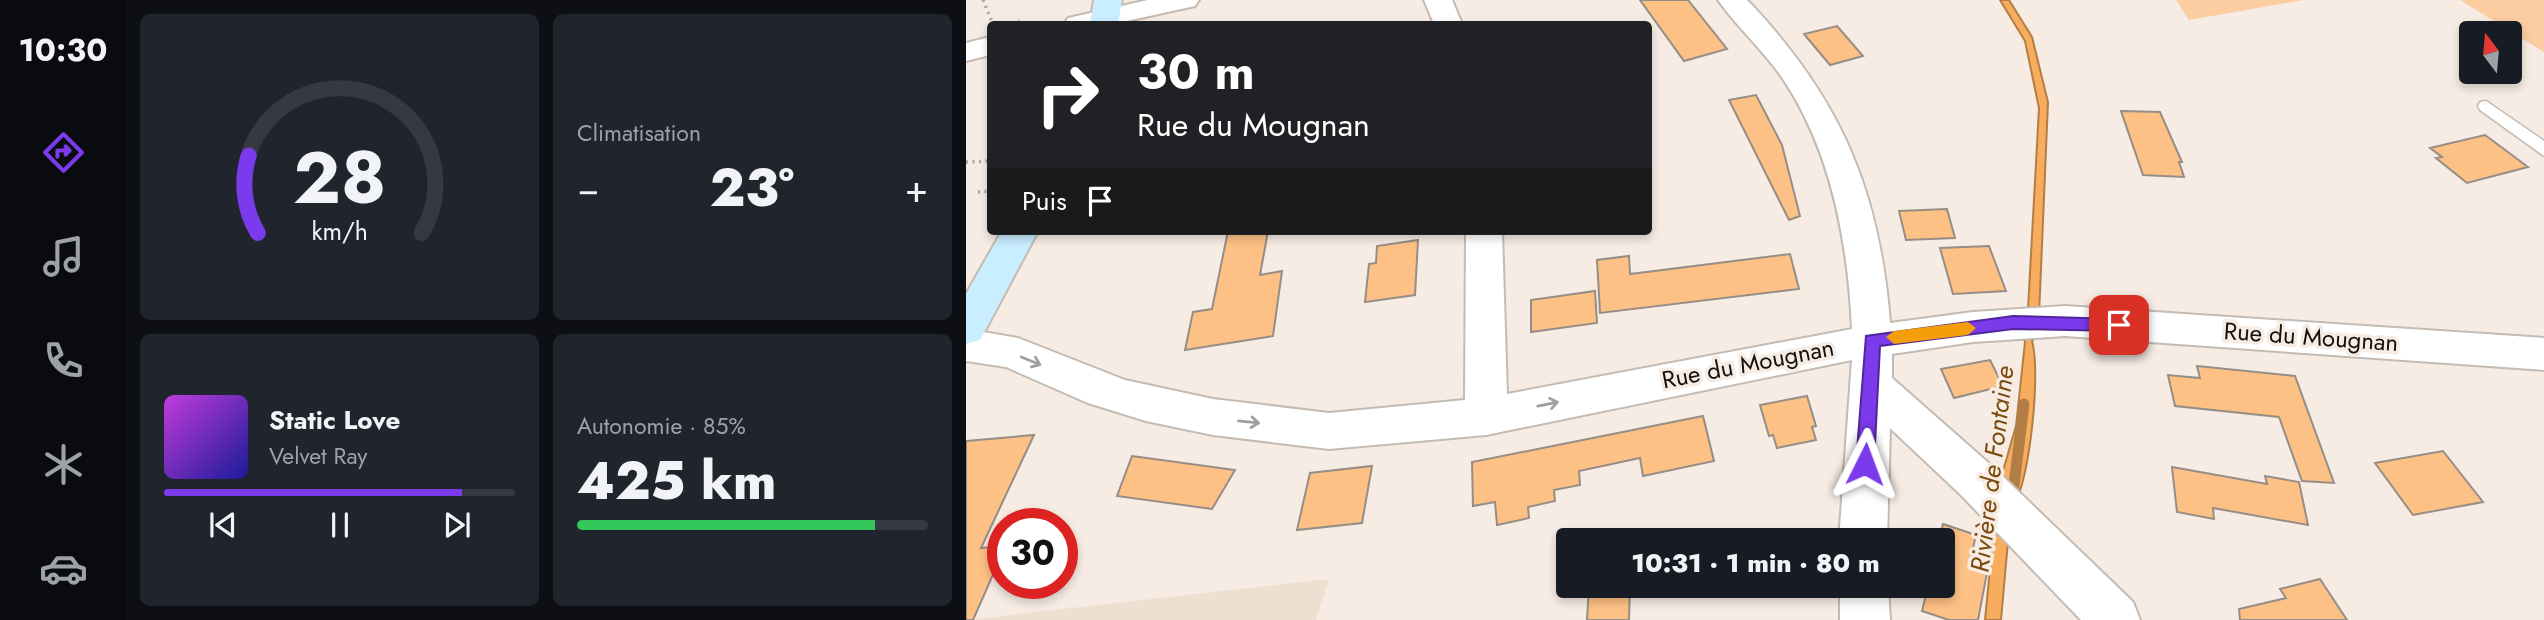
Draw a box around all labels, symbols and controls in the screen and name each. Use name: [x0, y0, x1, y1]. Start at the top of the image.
north arrow: [2459, 21, 2522, 84]
map controls: [2459, 21, 2522, 84]
text: 10:30: [19, 27, 107, 73]
text: 30 m: [1137, 37, 1255, 107]
icon: right: [1022, 49, 1113, 140]
text: Rue du Mougnan: [1137, 102, 1370, 148]
text: Climatisation: [577, 116, 701, 150]
text: 28: [293, 125, 386, 230]
icon: directions: [39, 128, 88, 177]
text: 23°: [710, 150, 794, 226]
text: −: [577, 161, 599, 216]
text: +: [905, 161, 928, 216]
text: Puis: [1022, 182, 1067, 220]
icon: arrive: [1081, 182, 1119, 220]
text: km/h: [311, 213, 368, 249]
icon: music: [39, 232, 88, 281]
pin: [2089, 295, 2149, 355]
icon: arrive: [2100, 306, 2138, 344]
street label: Rue du Mougnan: [2223, 313, 2399, 360]
street label: Rue du Mougnan: [1659, 330, 1837, 397]
icon: phone: [39, 336, 88, 385]
one-way arrow: [1020, 356, 1041, 369]
water label: Rivière de Fontaine: [1960, 364, 2024, 574]
one-way arrow: [1536, 397, 1558, 410]
text: Static Love: [269, 401, 401, 439]
text: Autonomie · 85%: [577, 409, 746, 443]
one-way arrow: [1237, 416, 1260, 429]
position arrow: [1828, 427, 1902, 501]
text: Velvet Ray: [269, 439, 367, 473]
icon: climate: [39, 440, 88, 489]
text: 425 km: [577, 443, 776, 519]
icon: previous: [204, 506, 242, 544]
icon: pause: [321, 506, 359, 544]
icon: next: [438, 506, 476, 544]
speed limit sign: 30: [987, 508, 1078, 599]
icon: car: [39, 544, 88, 593]
text: 10:31 · 1 min · 80 m: [1631, 544, 1880, 582]

